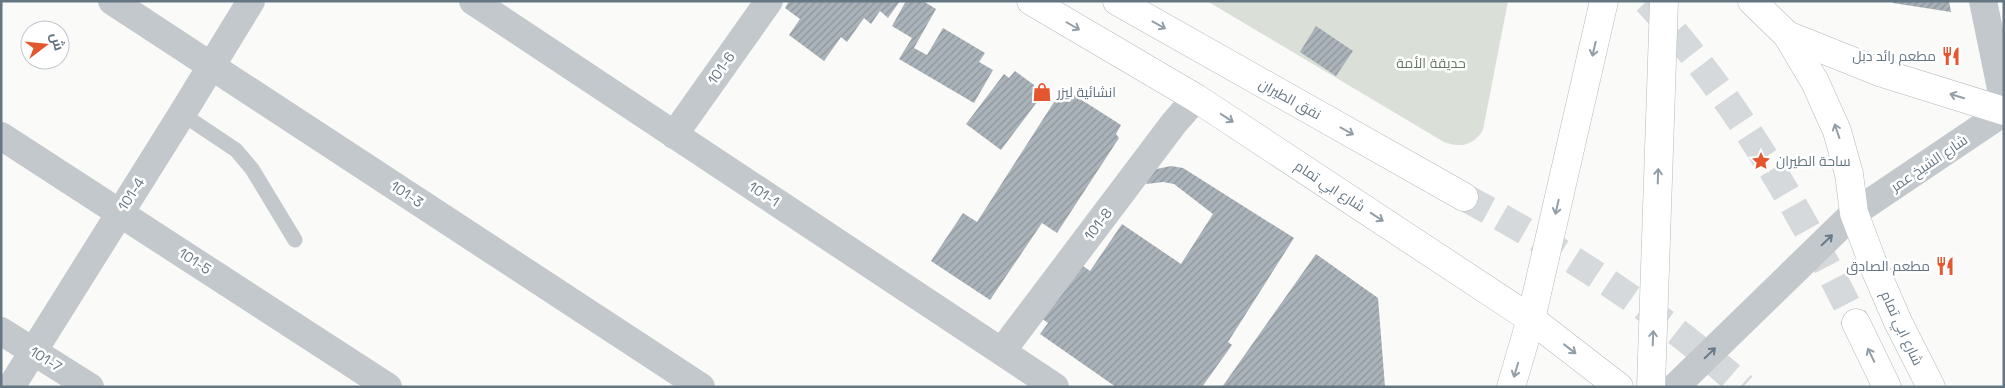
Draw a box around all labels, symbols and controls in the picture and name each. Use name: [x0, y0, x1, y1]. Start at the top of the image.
north arrow: [20, 20, 70, 70]
one-way arrow: [1152, 20, 1167, 30]
one-way arrow: [1065, 21, 1079, 31]
text: ش: [46, 30, 69, 53]
one-way arrow: [1589, 40, 1598, 56]
restaurant icon: مطعم رائد دبل: [1940, 45, 1962, 67]
place label: مطعم رائد دبل: [1852, 47, 1936, 66]
street label: 101-6: [703, 48, 739, 88]
park label: حديقة الأمة: [1396, 54, 1466, 72]
street label: نفق الطيران: [1256, 75, 1324, 123]
shop icon: انشائية ليزر: [1031, 81, 1053, 103]
place label: انشائية ليزر: [1056, 83, 1116, 101]
one-way arrow: [1950, 91, 1966, 101]
one-way arrow: [1220, 113, 1234, 123]
one-way arrow: [1832, 124, 1841, 139]
one-way arrow: [1339, 126, 1353, 136]
street label: شارع الشيخ عمر: [1886, 131, 1971, 196]
place icon: ساحة الطيران: [1750, 150, 1772, 172]
place label: ساحة الطيران: [1776, 152, 1851, 170]
street label: شارع ابي تمام: [1290, 157, 1369, 218]
one-way arrow: [1653, 168, 1663, 184]
street label: 101-4: [114, 174, 148, 214]
street label: 101-3: [387, 177, 427, 211]
street label: 101-1: [745, 177, 783, 211]
one-way arrow: [1552, 199, 1561, 215]
street label: 101-8: [1080, 204, 1116, 244]
one-way arrow: [1370, 213, 1384, 223]
one-way arrow: [1821, 234, 1833, 246]
street label: 101-5: [175, 244, 215, 278]
restaurant icon: مطعم الصادق: [1934, 255, 1956, 277]
place label: مطعم الصادق: [1846, 257, 1930, 276]
street label: شارع ابي تمام: [1874, 288, 1927, 369]
one-way arrow: [1648, 330, 1657, 346]
street label: 101-7: [27, 342, 65, 376]
one-way arrow: [1563, 343, 1576, 354]
one-way arrow: [1704, 347, 1717, 359]
one-way arrow: [1866, 348, 1875, 363]
one-way arrow: [1511, 361, 1521, 377]

